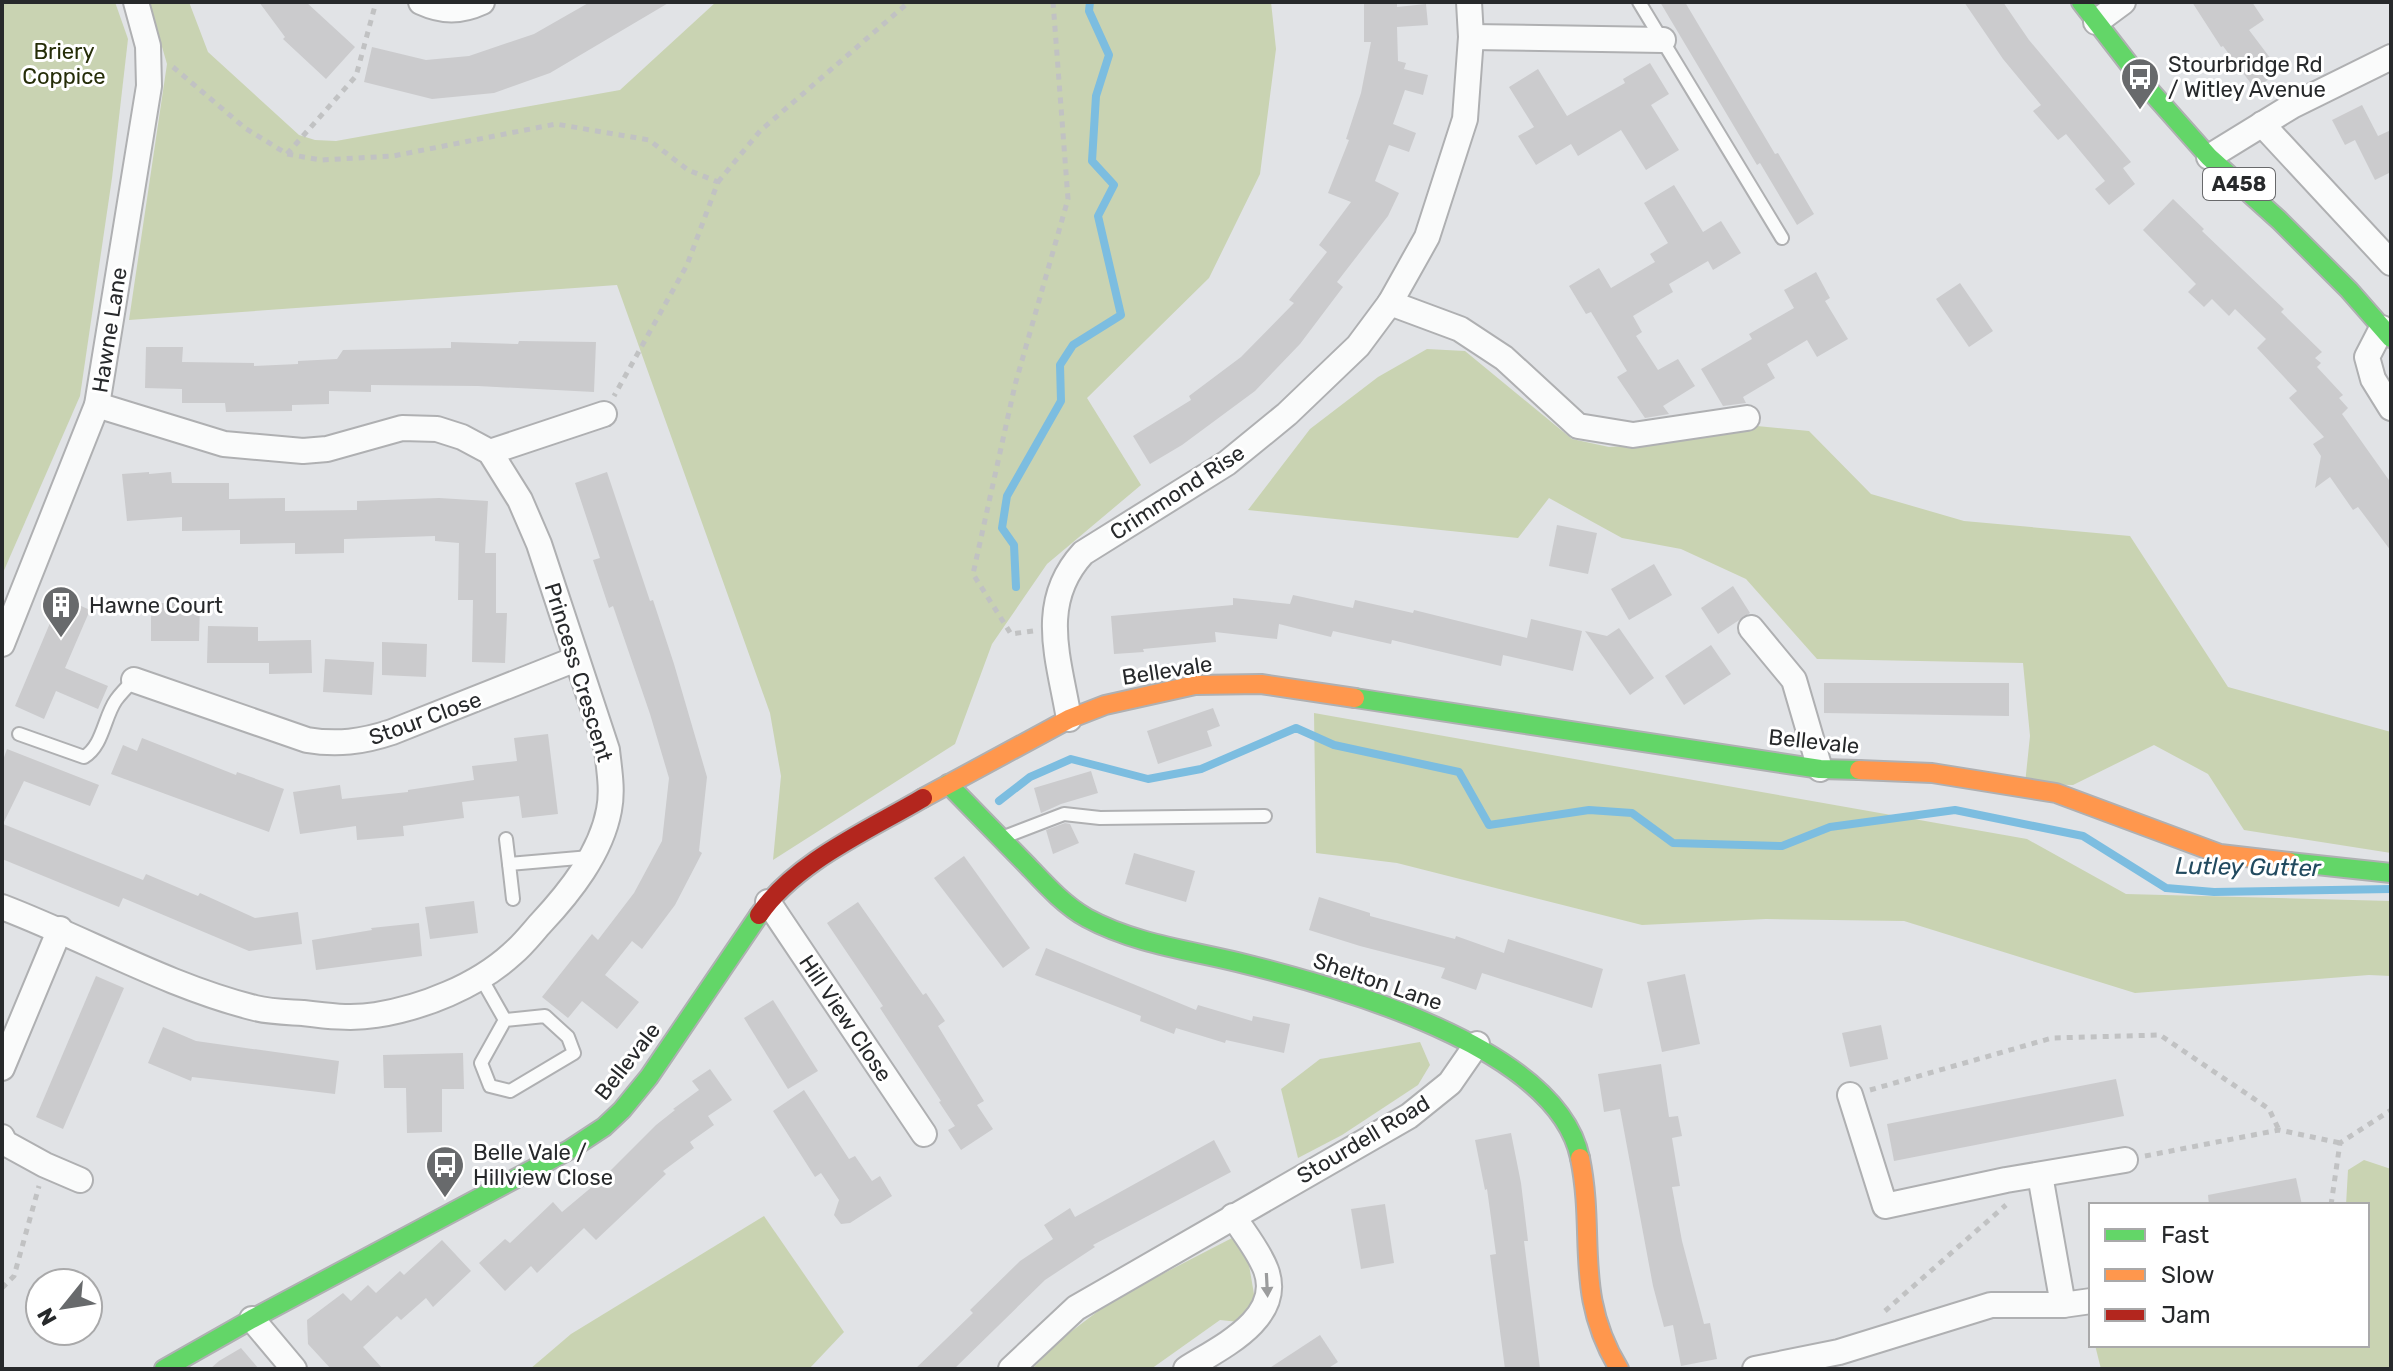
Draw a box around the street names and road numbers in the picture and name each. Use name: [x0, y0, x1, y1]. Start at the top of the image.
road number: A458: [2203, 168, 2275, 200]
street label: Hawne Lane: [86, 265, 133, 395]
street label: Crimmond Rise: [1105, 439, 1250, 546]
street label: Princess Crescent: [538, 579, 619, 765]
street label: Bellevale: [1120, 650, 1214, 691]
street label: Stour Close: [365, 686, 485, 751]
street label: Bellevale: [1767, 723, 1861, 760]
street label: Shelton Lane: [1310, 947, 1446, 1016]
street label: Hill View Close: [793, 950, 898, 1087]
street label: Bellevale: [589, 1017, 666, 1106]
street label: Stourdell Road: [1292, 1089, 1434, 1190]

